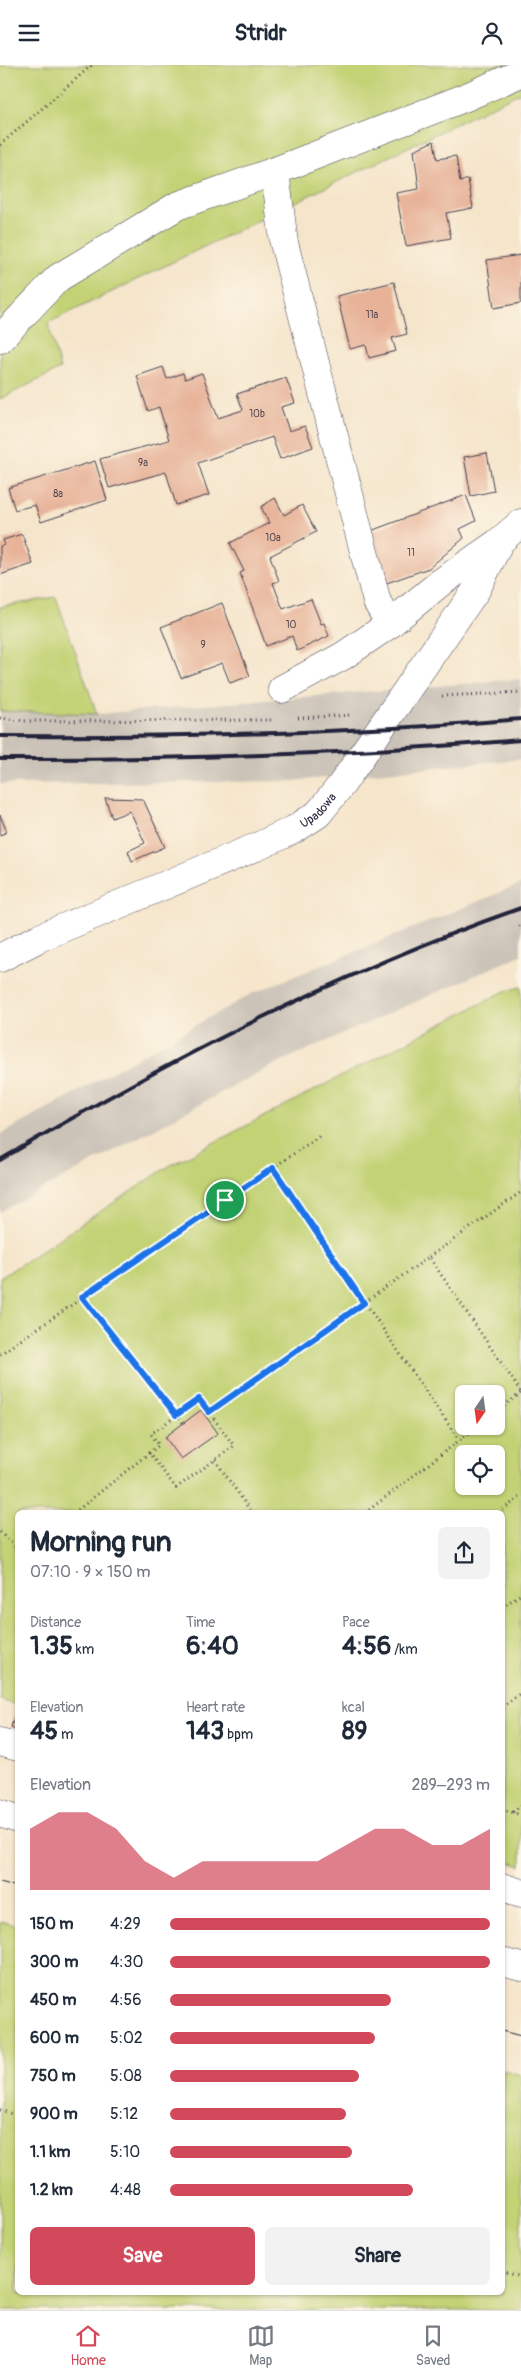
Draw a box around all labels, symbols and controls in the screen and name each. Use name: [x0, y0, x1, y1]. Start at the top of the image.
icon: menu: [15, 19, 43, 47]
text: Stridr: [234, 19, 287, 47]
icon: person: [478, 19, 506, 47]
house number: 11a: [366, 309, 379, 321]
house number: 10b: [249, 408, 265, 420]
house number: 9a: [138, 457, 148, 469]
house number: 8a: [53, 488, 63, 500]
house number: 10a: [265, 532, 281, 544]
house number: 11: [407, 547, 415, 559]
house number: 10: [286, 619, 297, 631]
house number: 9: [200, 639, 206, 651]
street label: Upadowa: [297, 790, 340, 831]
pin: [204, 1179, 246, 1221]
icon: arrive: [211, 1186, 239, 1214]
north arrow: [455, 1385, 505, 1435]
map controls: [455, 1385, 505, 1495]
button: locate: [455, 1445, 505, 1495]
text: Morning run: [30, 1525, 172, 1560]
button: share: [438, 1527, 490, 1579]
text: 07:10 · 9 × 150 m: [30, 1562, 150, 1582]
text: Distance: [30, 1614, 81, 1631]
text: Time: [186, 1614, 215, 1631]
text: Pace: [342, 1614, 370, 1631]
text: 1.35: [30, 1631, 73, 1662]
text: 6:40: [186, 1631, 239, 1662]
text: 4:56: [342, 1631, 391, 1662]
text: km: [73, 1641, 94, 1658]
text: /km: [391, 1641, 418, 1658]
text: Elevation: [30, 1699, 83, 1716]
text: Heart rate: [186, 1699, 245, 1716]
text: kcal: [342, 1699, 365, 1716]
text: 45: [30, 1716, 58, 1747]
text: 143: [186, 1716, 224, 1747]
text: 89: [342, 1716, 367, 1747]
text: m: [58, 1726, 74, 1743]
text: bpm: [224, 1726, 253, 1743]
text: Elevation: [30, 1775, 91, 1795]
text: 289–293 m: [412, 1775, 490, 1795]
text: 150 m: [30, 1914, 74, 1934]
text: 4:29: [110, 1914, 141, 1934]
text: 300 m: [30, 1952, 78, 1972]
text: 4:30: [110, 1952, 143, 1972]
text: 450 m: [30, 1990, 77, 2010]
text: 4:56: [110, 1990, 142, 2010]
text: 600 m: [30, 2028, 79, 2048]
text: 5:02: [110, 2028, 143, 2048]
text: 750 m: [30, 2066, 76, 2086]
text: 5:08: [110, 2066, 142, 2086]
text: 900 m: [30, 2104, 78, 2124]
text: 5:12: [110, 2104, 138, 2124]
text: 1.1 km: [30, 2142, 70, 2162]
text: 5:10: [110, 2142, 140, 2162]
text: 1.2 km: [30, 2180, 73, 2200]
text: 4:48: [110, 2180, 141, 2200]
button: Save: [30, 2227, 255, 2285]
button: Share: [265, 2227, 490, 2285]
tab: Home: [70, 2322, 106, 2369]
tab: Map: [247, 2322, 275, 2369]
tab: Saved: [416, 2322, 450, 2369]

